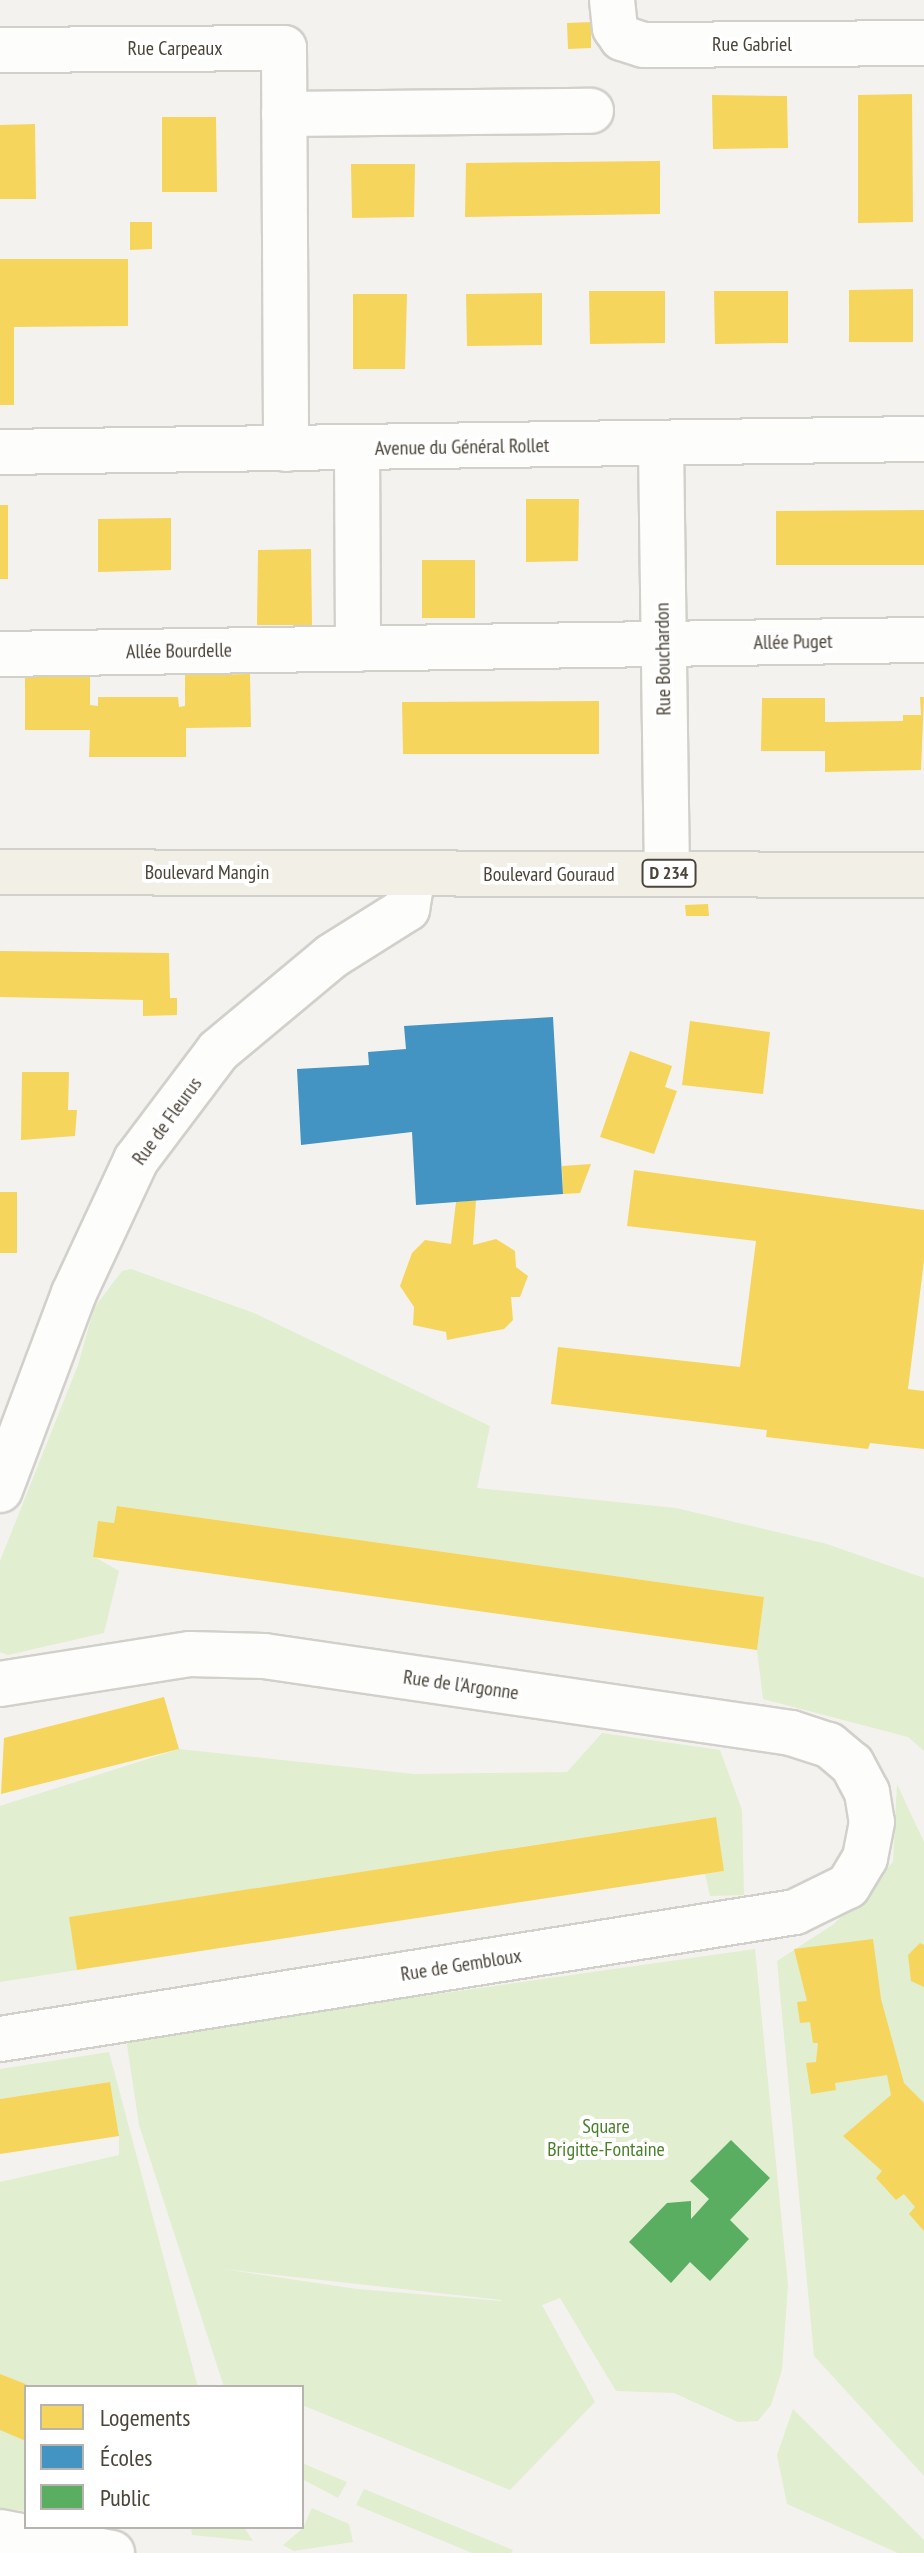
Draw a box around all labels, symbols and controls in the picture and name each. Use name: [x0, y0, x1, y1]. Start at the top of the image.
street label: Rue Gabriel: [712, 32, 792, 56]
street label: Rue Carpeaux: [127, 36, 223, 60]
street label: Avenue du Général Rollet: [375, 433, 549, 461]
street label: Rue Bouchardon: [650, 602, 676, 716]
street label: Allée Puget: [753, 629, 833, 655]
street label: Allée Bourdelle: [126, 638, 232, 664]
road number: D 234: [641, 859, 697, 887]
street label: Boulevard Mangin: [145, 860, 269, 884]
street label: Boulevard Gouraud: [483, 862, 615, 886]
street label: Rue de Fleurus: [127, 1072, 207, 1170]
street label: Rue de l'Argonne: [402, 1665, 520, 1705]
street label: Rue de Gembloux: [399, 1944, 523, 1986]
park label: Square Brigitte-Fontaine: [547, 2114, 665, 2161]
legend: [24, 2385, 304, 2529]
text: Logements: [100, 2402, 190, 2433]
text: Écoles: [100, 2442, 152, 2473]
text: Public: [100, 2482, 150, 2513]

